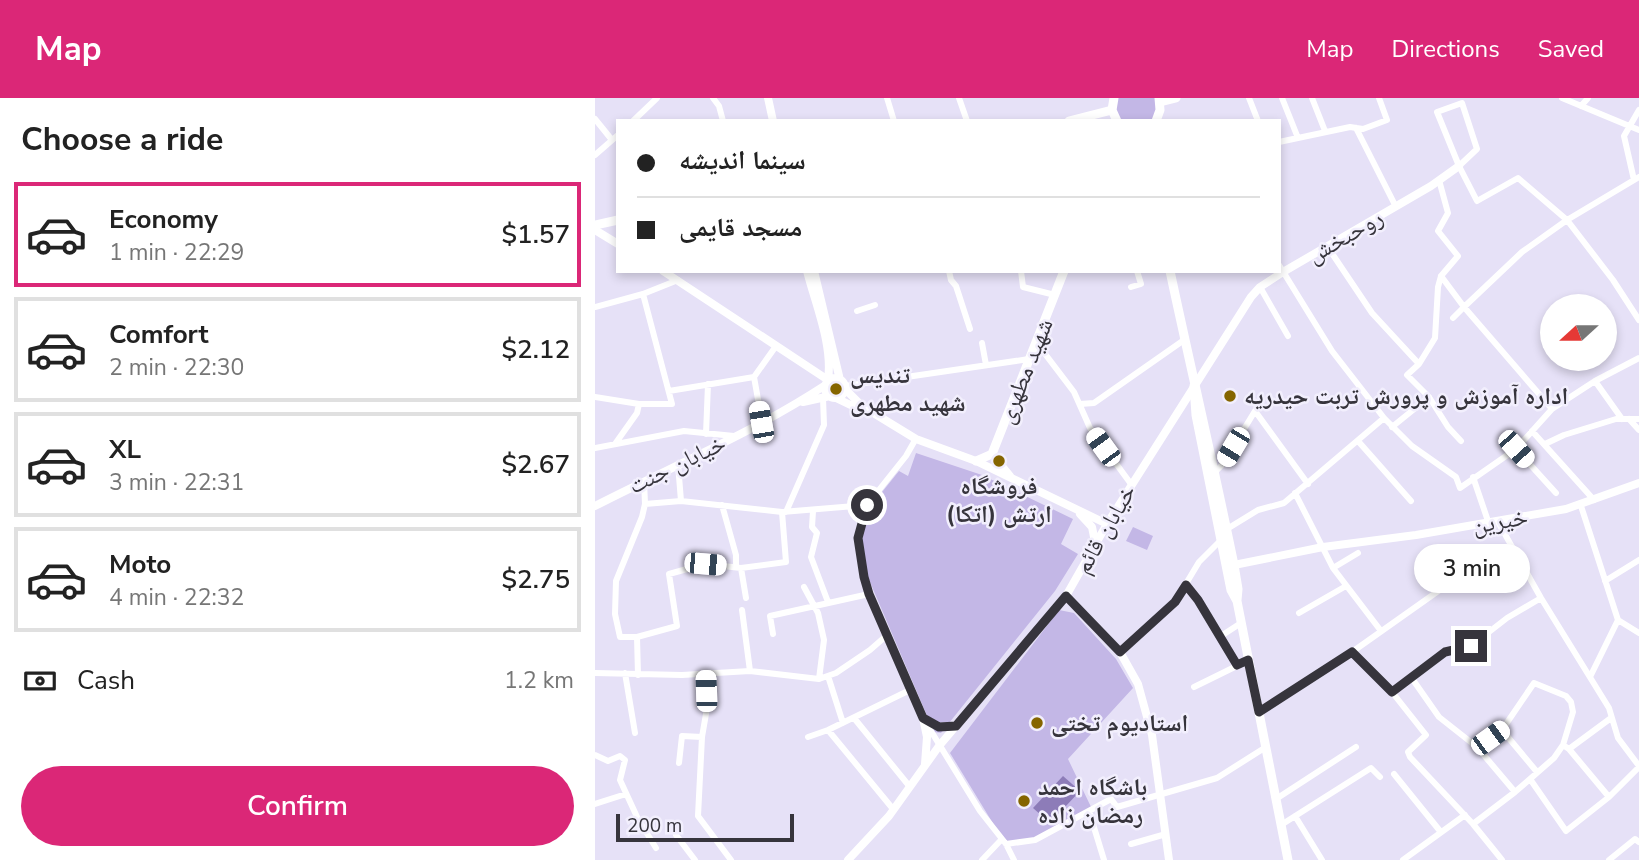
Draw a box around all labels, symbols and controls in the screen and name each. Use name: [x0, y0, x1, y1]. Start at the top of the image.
text: Map: [35, 27, 102, 72]
text: Map: [1306, 33, 1353, 65]
text: Directions: [1391, 33, 1500, 65]
text: Saved: [1538, 33, 1604, 65]
text: Choose a ride: [21, 118, 223, 161]
text: سینما اندیشه: [679, 143, 806, 178]
street label: روحبخش: [1301, 201, 1389, 271]
text: Economy: [109, 202, 218, 237]
icon: car: [25, 203, 88, 266]
text: مسجد قایمی: [679, 210, 802, 245]
text: $1.57: [501, 217, 570, 252]
text: 1 min · 22:29: [109, 237, 244, 268]
north arrow: [1540, 294, 1617, 371]
map controls: [1540, 294, 1617, 371]
street label: شهید مطهری: [989, 314, 1061, 428]
text: Comfort: [109, 317, 209, 352]
icon: car: [25, 318, 88, 381]
text: $2.12: [501, 332, 570, 367]
text: 2 min · 22:30: [109, 352, 244, 383]
place label: تندیس شهید مطهری: [850, 359, 966, 419]
place label: اداره آموزش و پرورش تربت حیدریه: [1244, 380, 1568, 412]
marker: تندیس شهید مطهری: [828, 381, 844, 397]
marker: اداره آموزش و پرورش تربت حیدریه: [1222, 388, 1238, 404]
car: [748, 399, 775, 445]
car: [1083, 424, 1124, 470]
car: [1214, 424, 1253, 470]
car: [1495, 426, 1538, 472]
street label: خیابان جنت: [623, 427, 731, 501]
text: XL: [109, 432, 141, 467]
icon: car: [25, 433, 88, 496]
text: $2.67: [501, 447, 570, 482]
marker: فروشگاه ارتش (اتکا): [991, 453, 1007, 469]
text: 3 min · 22:31: [109, 467, 244, 498]
place label: فروشگاه ارتش (اتکا): [946, 470, 1052, 530]
street label: خیابان قائم: [1067, 478, 1143, 580]
route start: [851, 489, 883, 521]
street label: خیرین: [1470, 500, 1530, 542]
callout: 3 min: [1413, 545, 1529, 594]
text: Moto: [109, 547, 171, 582]
icon: car: [25, 548, 88, 611]
car: [684, 552, 727, 576]
text: 3 min: [1443, 553, 1501, 584]
text: $2.75: [501, 562, 570, 597]
text: 4 min · 22:32: [109, 582, 244, 613]
route end: [1455, 630, 1487, 662]
icon: cash: [21, 662, 59, 700]
text: Cash: [77, 663, 135, 698]
text: 1.2 km: [504, 665, 574, 696]
car: [695, 670, 718, 712]
place label: استادیوم تختی: [1051, 707, 1188, 740]
marker: استادیوم تختی: [1029, 715, 1045, 731]
car: [1467, 717, 1514, 759]
button: Confirm: [21, 766, 574, 846]
place label: باشگاه احمد رمضان زاده: [1038, 771, 1147, 831]
marker: باشگاه احمد رمضان زاده: [1016, 793, 1032, 809]
scale bar: [616, 811, 795, 843]
text: 200 m: [627, 813, 682, 839]

